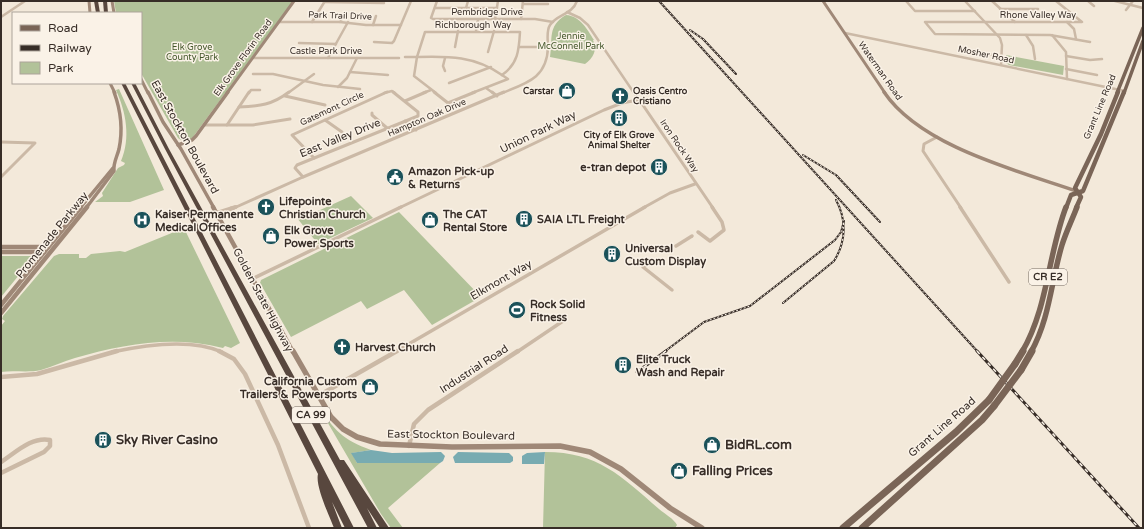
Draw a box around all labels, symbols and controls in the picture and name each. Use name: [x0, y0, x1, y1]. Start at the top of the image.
street label: Pembridge Drive: [451, 7, 523, 18]
street label: Park Trail Drive: [308, 9, 372, 23]
street label: Rhone Valley Way: [1000, 10, 1076, 21]
legend: [12, 12, 142, 84]
street label: Elk Grove Florin Road: [211, 17, 275, 99]
street label: Richborough Way: [435, 20, 511, 31]
text: Road: [48, 21, 78, 35]
park label: Jennie McConnell Park: [538, 31, 605, 52]
street label: Waterman Road: [856, 39, 904, 103]
text: Railway: [48, 41, 92, 55]
park label: Elk Grove County Park: [166, 42, 218, 63]
street label: Mosher Road: [957, 44, 1015, 66]
street label: Castle Park Drive: [290, 46, 362, 57]
text: Park: [48, 61, 74, 75]
street label: Grant Line Road: [1081, 73, 1119, 141]
street label: East Stockton Boulevard: [148, 78, 222, 196]
shop icon: Carstar: [557, 81, 577, 101]
place label: Carstar: [523, 86, 555, 97]
church icon: Oasis Centro Cristiano: [610, 86, 630, 106]
place label: Oasis Centro Cristiano: [633, 86, 688, 107]
street label: Gatemont Circle: [298, 89, 366, 129]
street label: Hampton Oak Drive: [386, 97, 468, 139]
street label: Union Park Way: [498, 108, 578, 156]
building icon: City of Elk Grove Animal Shelter: [609, 108, 629, 128]
street label: East Valley Drive: [298, 116, 382, 160]
street label: Iron Rock Way: [657, 117, 701, 175]
place label: City of Elk Grove Animal Shelter: [584, 130, 654, 151]
building icon: e-tran depot: [649, 157, 669, 177]
place label: e-tran depot: [580, 161, 647, 175]
place label: Amazon Pick-up & Returns: [408, 165, 494, 191]
public building icon: Amazon Pick-up & Returns: [385, 167, 405, 187]
street label: Promenade Parkway: [13, 189, 91, 281]
place label: Lifepointe Christian Church: [279, 195, 366, 221]
church icon: Lifepointe Christian Church: [256, 197, 276, 217]
place label: Kaiser Permanente Medical Offices: [155, 208, 254, 234]
place label: The CAT Rental Store: [442, 208, 508, 234]
building icon: SAIA LTL Freight: [514, 209, 534, 229]
hospital icon: Kaiser Permanente Medical Offices: [132, 210, 152, 230]
shop icon: The CAT Rental Store: [420, 210, 440, 230]
place label: SAIA LTL Freight: [537, 213, 626, 227]
place label: Elk Grove Power Sports: [284, 224, 355, 251]
shop icon: Elk Grove Power Sports: [261, 226, 281, 246]
place label: Universal Custom Display: [625, 242, 706, 269]
building icon: Universal Custom Display: [602, 244, 622, 264]
street label: Golden State Highway: [230, 246, 296, 354]
street label: Elkmont Way: [468, 257, 534, 303]
road number: CR E2: [1029, 269, 1067, 285]
place label: Rock Solid Fitness: [530, 298, 585, 324]
sports icon: Rock Solid Fitness: [507, 300, 527, 320]
church icon: Harvest Church: [332, 337, 352, 357]
place label: Harvest Church: [355, 341, 436, 354]
street label: Industrial Road: [437, 342, 511, 396]
place label: Elite Truck Wash and Repair: [636, 353, 725, 380]
building icon: Elite Truck Wash and Repair: [613, 355, 633, 375]
place label: California Custom Trailers & Powersports: [239, 375, 358, 402]
shop icon: California Custom Trailers & Powersports: [360, 377, 380, 397]
street label: Grant Line Road: [906, 394, 978, 460]
road number: CA 99: [292, 407, 330, 423]
street label: East Stockton Boulevard: [387, 427, 515, 443]
building icon: Sky River Casino: [93, 430, 113, 450]
place label: Sky River Casino: [116, 432, 218, 448]
shop icon: BidRL.com: [702, 435, 722, 455]
place label: BidRL.com: [725, 437, 792, 453]
shop icon: Falling Prices: [669, 461, 689, 481]
place label: Falling Prices: [692, 463, 773, 479]

